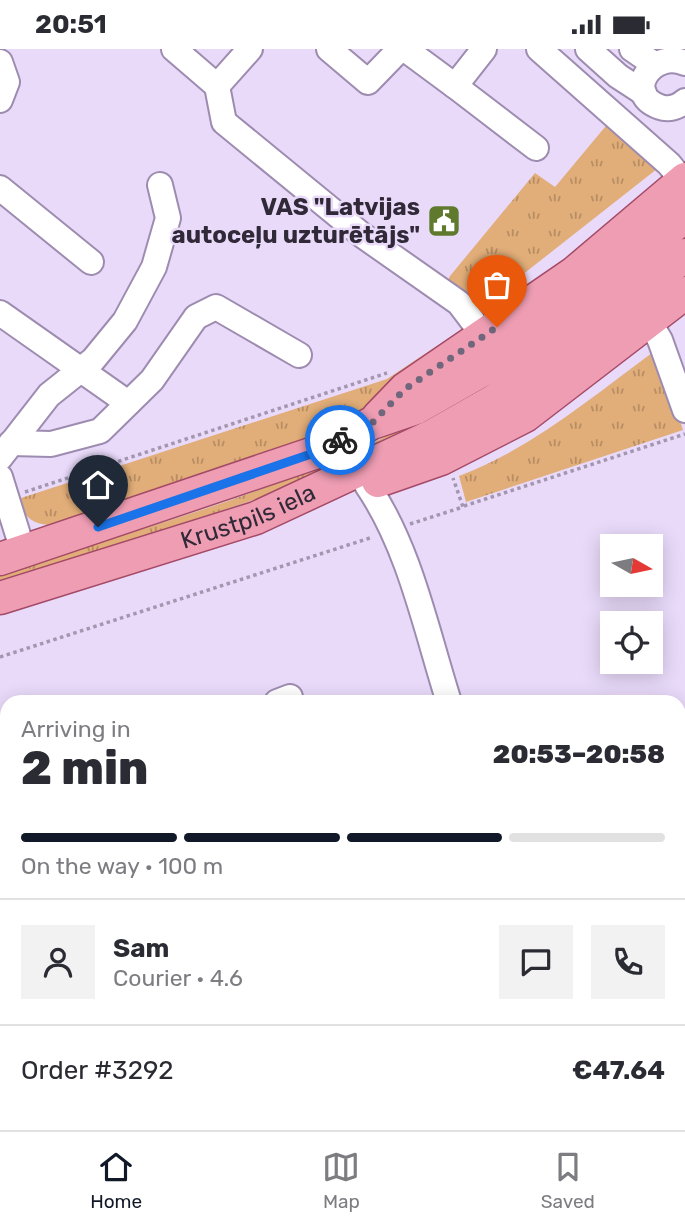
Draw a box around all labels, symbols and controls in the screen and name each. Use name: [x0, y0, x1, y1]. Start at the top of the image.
text: 20:51: [35, 9, 107, 40]
place label: VAS "Latvijas autoceļu uzturētājs": [171, 193, 420, 249]
public building icon: VAS "Latvijas autoceļu uzturētājs": [425, 202, 463, 240]
pin: [467, 255, 527, 327]
icon: bag: [478, 266, 516, 304]
courier: [305, 405, 375, 475]
icon: bike: [321, 421, 359, 459]
pin: [68, 455, 128, 527]
icon: home: [79, 466, 117, 504]
street label: Krustpils iela: [177, 478, 320, 555]
north arrow: [600, 534, 663, 597]
map controls: [600, 534, 663, 674]
button: locate: [600, 611, 663, 674]
text: Arriving in: [21, 715, 131, 743]
text: 20:53–20:58: [493, 739, 665, 770]
text: 2 min: [21, 741, 148, 796]
text: On the way · 100 m: [21, 852, 223, 880]
button: person: [21, 925, 95, 999]
button: chat: [499, 925, 573, 999]
button: phone: [591, 925, 665, 999]
text: Sam: [113, 933, 169, 964]
text: Courier · 4.6: [113, 964, 243, 992]
text: Order #3292: [21, 1055, 174, 1086]
text: €47.64: [572, 1055, 665, 1086]
tab: Home: [90, 1148, 142, 1213]
tab: Map: [322, 1148, 360, 1213]
tab: Saved: [541, 1148, 595, 1213]

